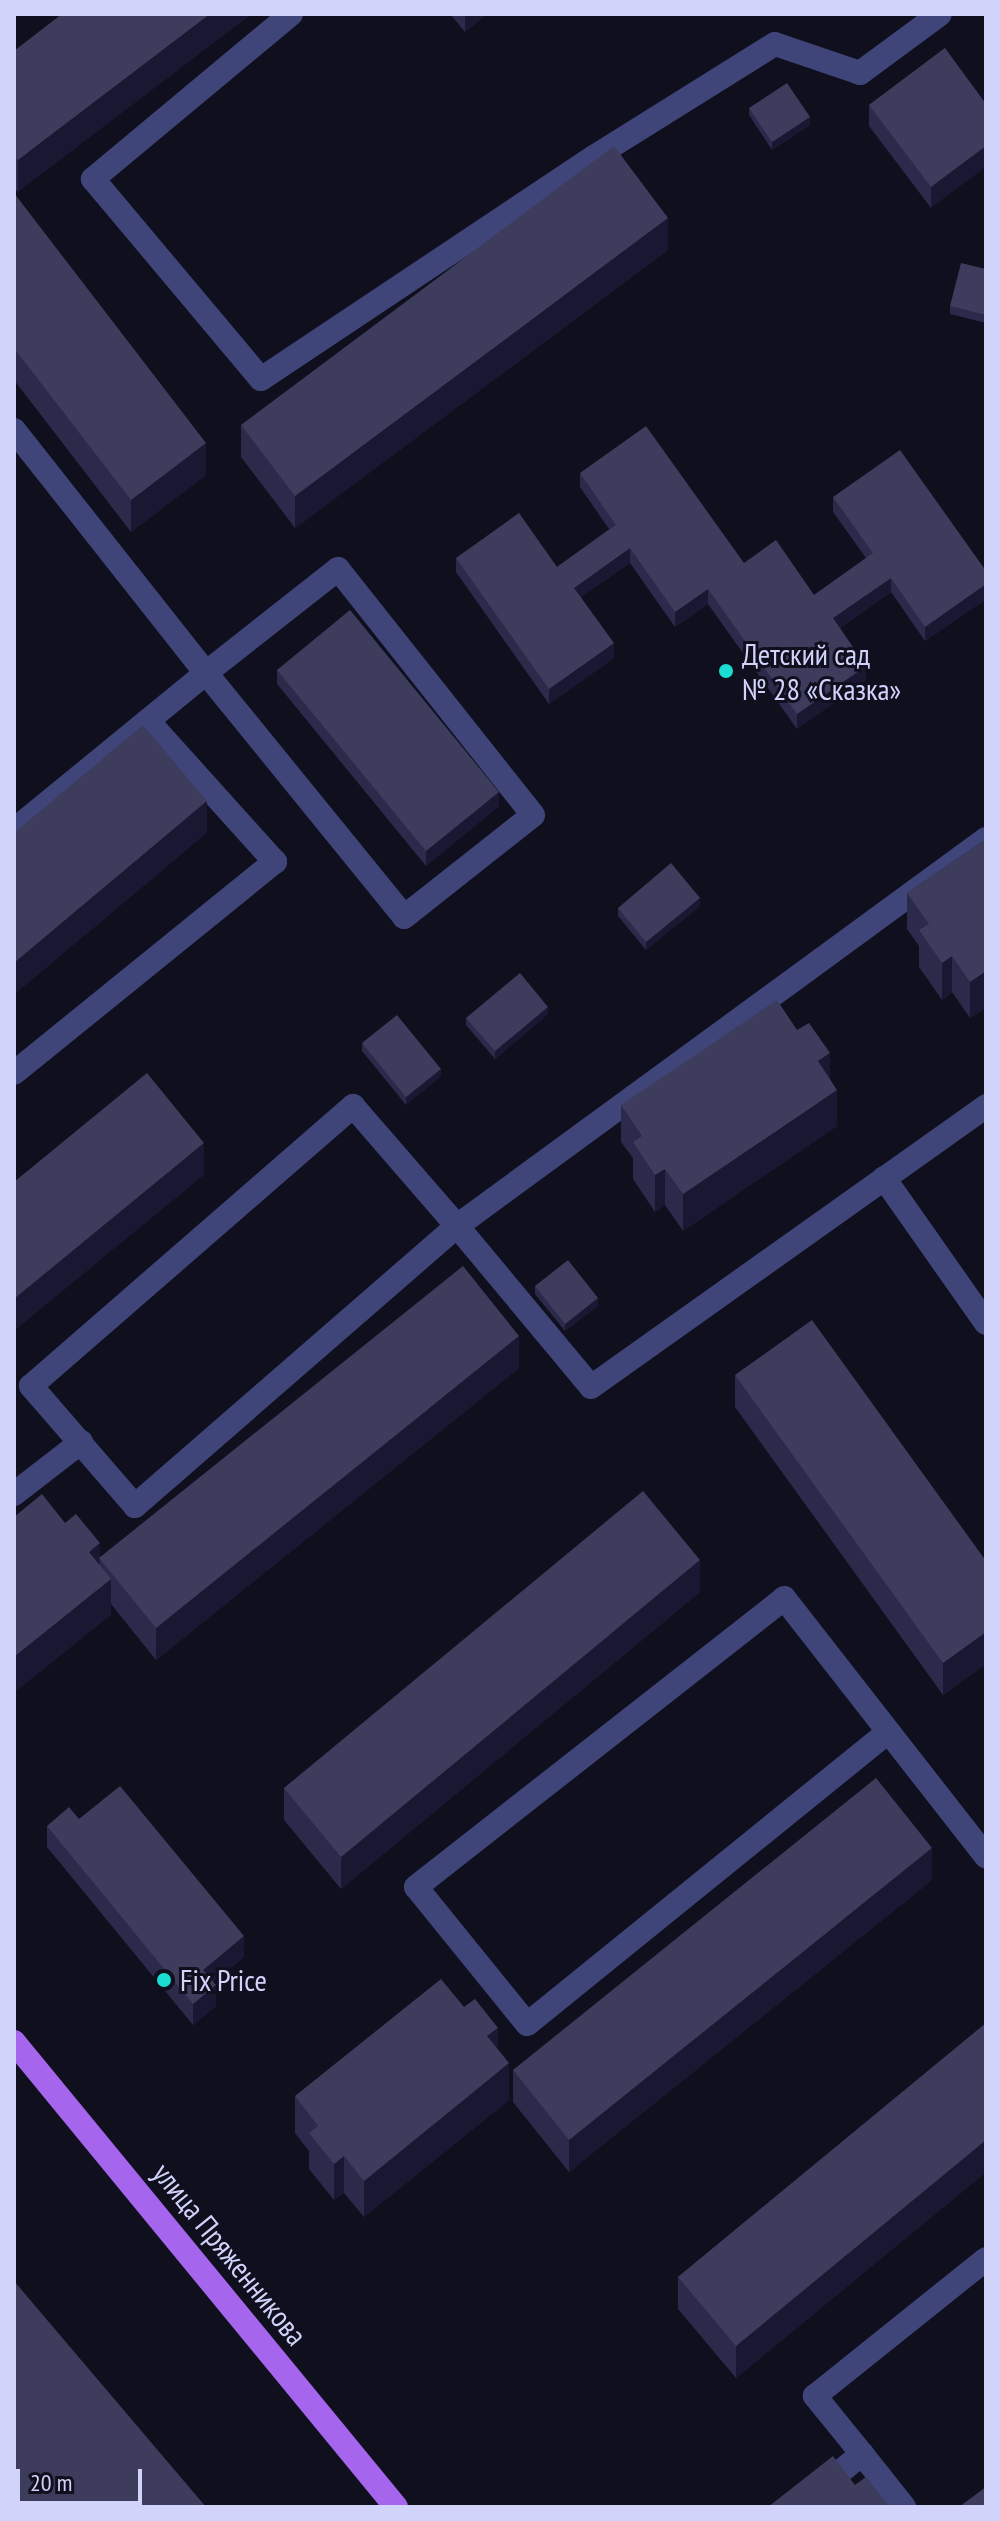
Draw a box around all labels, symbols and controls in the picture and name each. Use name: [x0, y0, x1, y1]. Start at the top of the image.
place label: Детский сад № 28 «Сказка»: [742, 636, 901, 706]
marker: Детский сад № 28 «Сказка»: [717, 662, 735, 680]
place label: Fix Price: [180, 1962, 268, 1998]
marker: Fix Price: [155, 1971, 173, 1989]
street label: улица Пряженникова: [145, 2156, 315, 2352]
scale bar: [20, 2453, 146, 2503]
text: 20 m: [30, 2467, 72, 2498]

